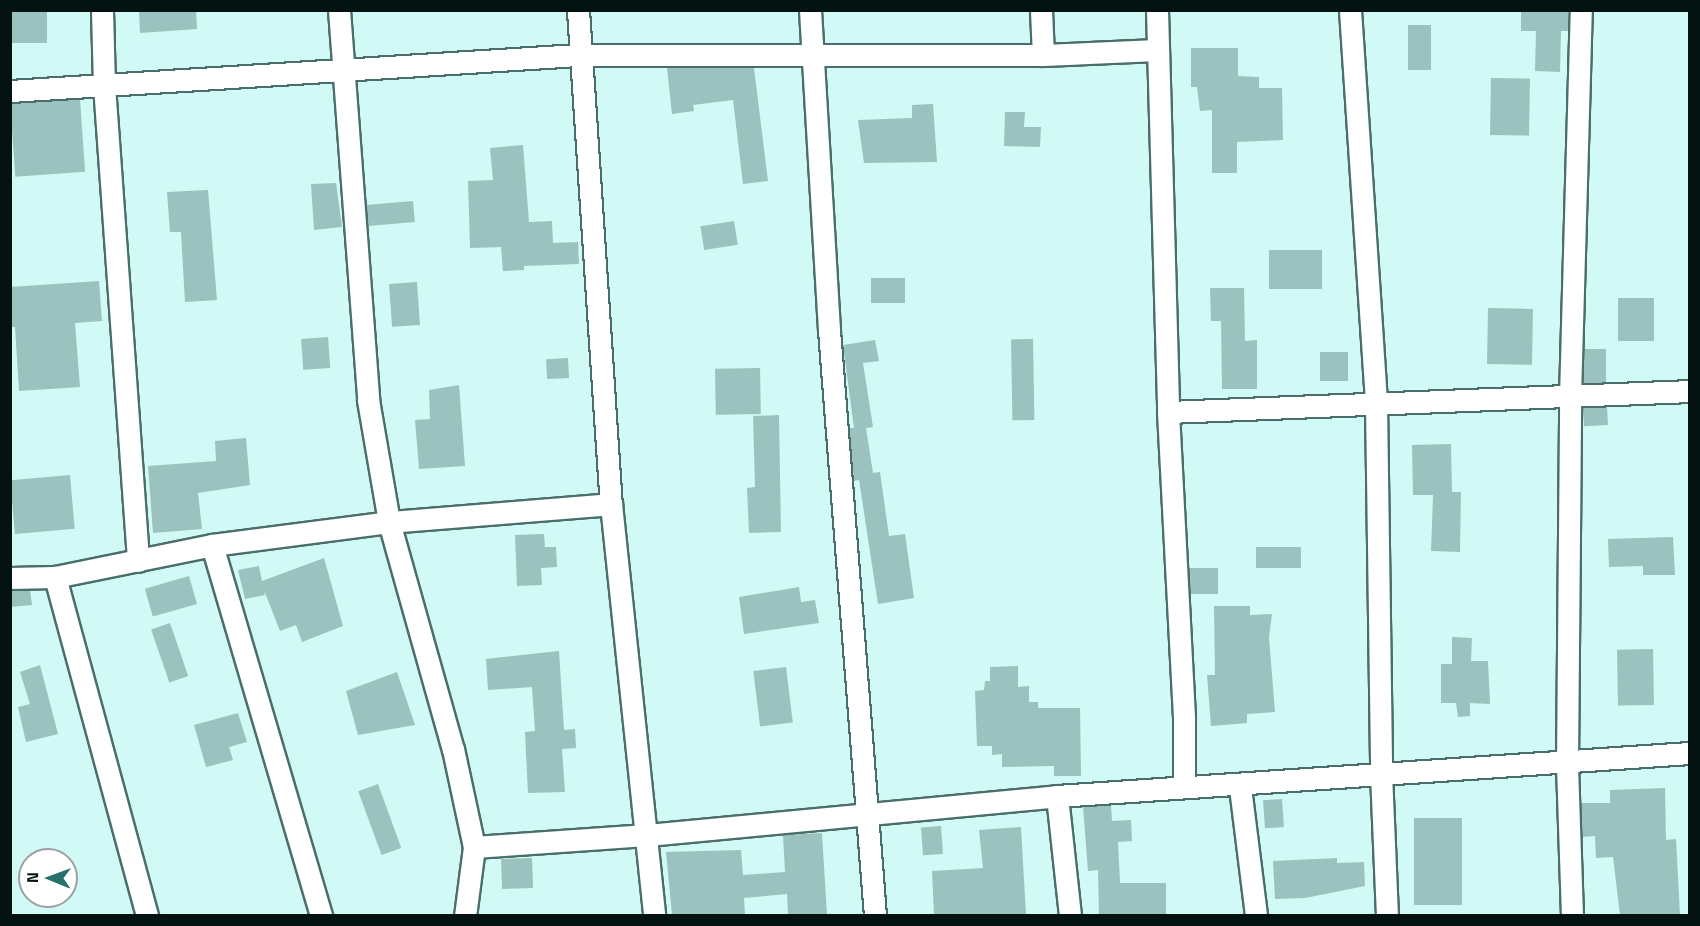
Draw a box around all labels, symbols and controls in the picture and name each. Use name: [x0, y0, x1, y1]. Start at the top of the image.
north arrow: [18, 848, 78, 908]
text: N: [20, 872, 44, 883]

